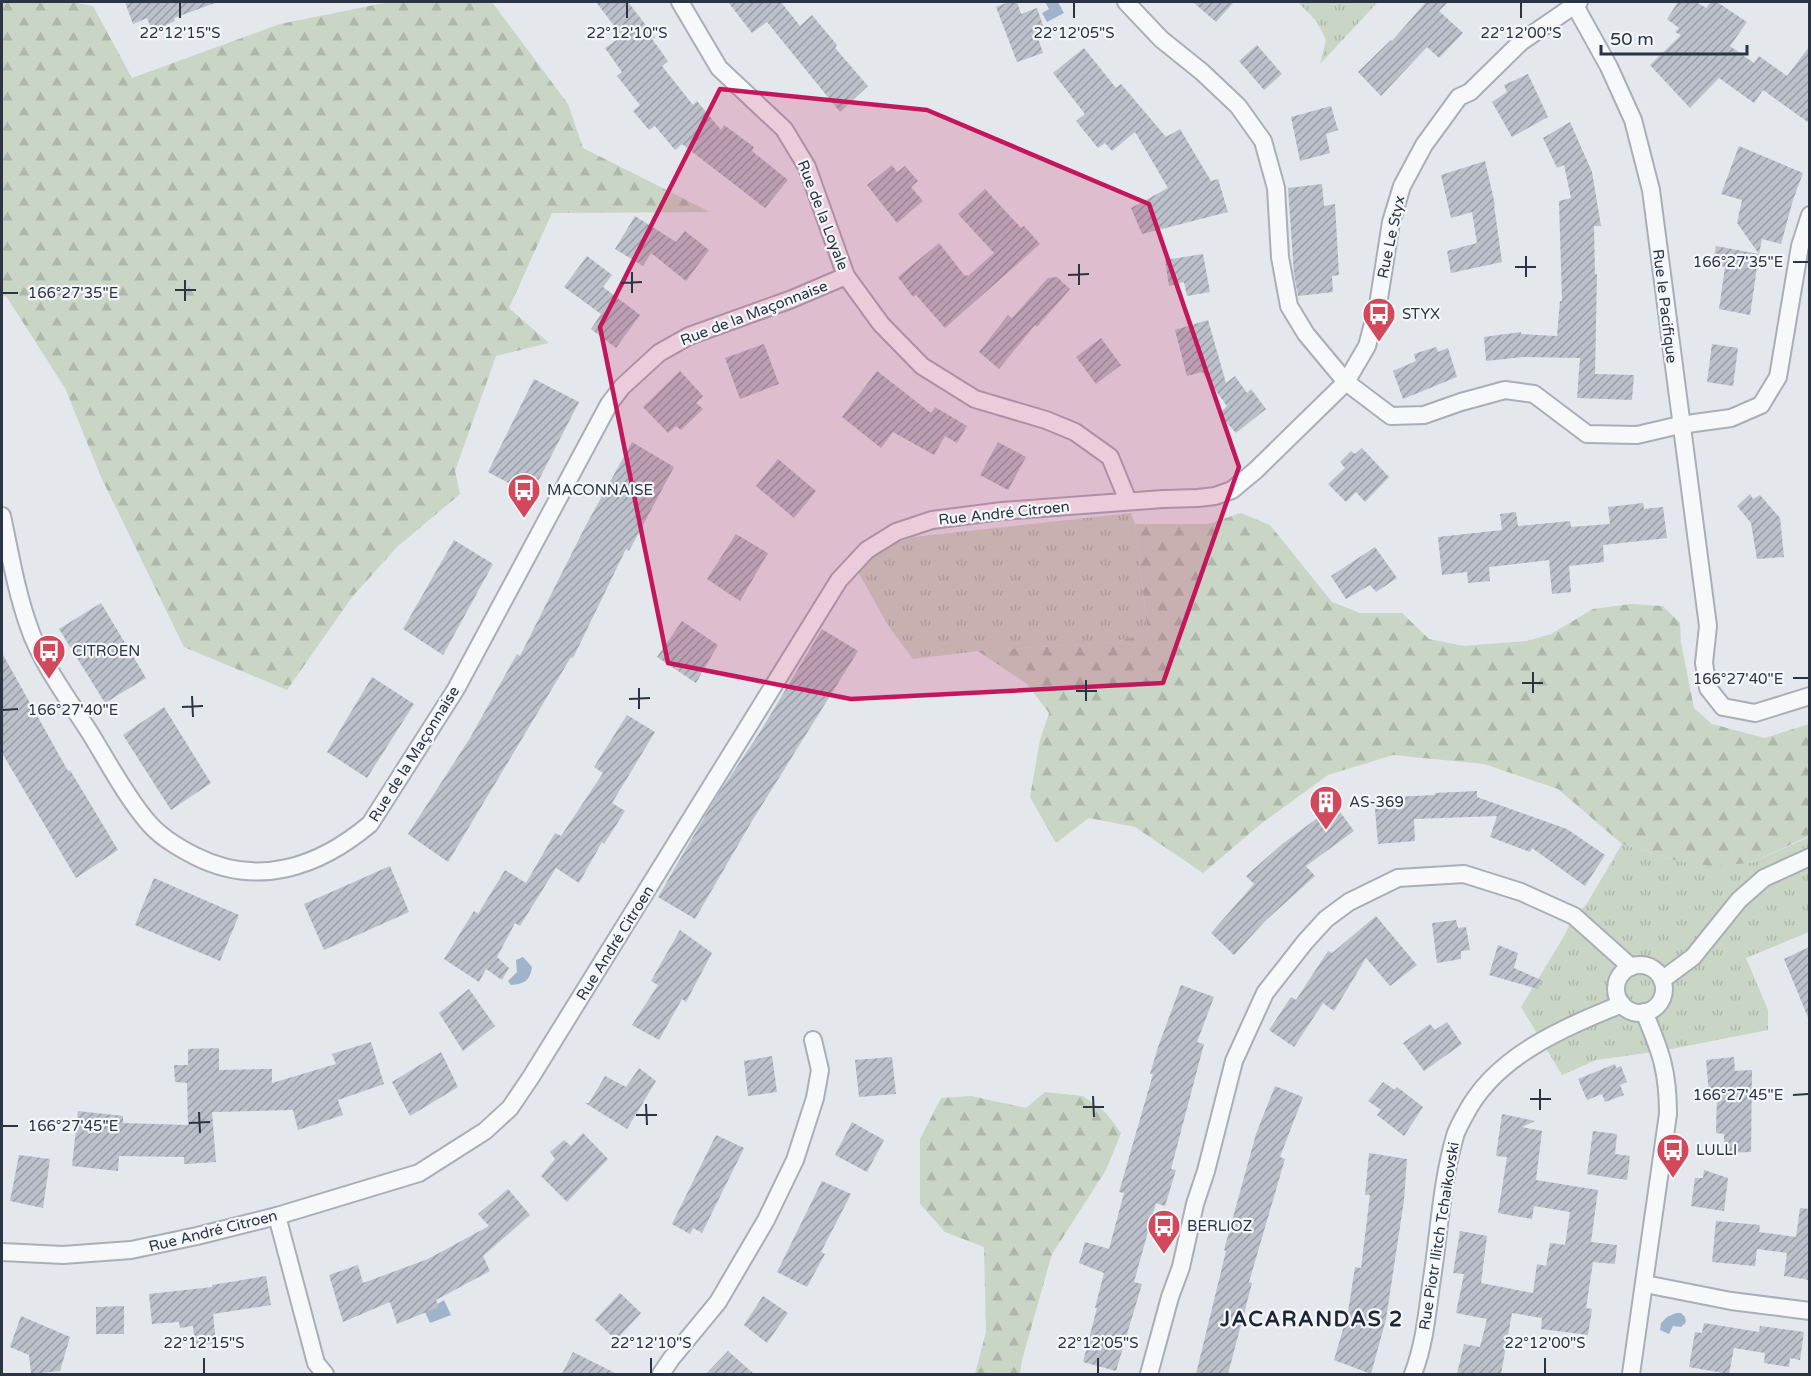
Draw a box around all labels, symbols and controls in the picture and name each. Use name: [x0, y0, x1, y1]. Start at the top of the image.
scale bar: [1601, 18, 1746, 56]
text: 22°12'15"S: [140, 24, 220, 42]
text: 22°12'10"S: [587, 24, 667, 42]
text: 22°12'05"S: [1034, 24, 1114, 42]
text: 22°12'00"S: [1481, 24, 1561, 42]
text: 50 m: [1610, 28, 1654, 50]
street label: Rue de la Loyale: [794, 157, 852, 273]
street label: Rue Le Styx: [1373, 194, 1409, 280]
street label: Rue le Pacifique: [1649, 248, 1681, 364]
text: 166°27'35"E: [1693, 253, 1783, 271]
street label: Rue de la Maçonnaise: [678, 277, 830, 349]
text: 166°27'35"E: [28, 284, 118, 302]
bus stop icon: STYX: [1361, 296, 1397, 343]
place label: STYX: [1402, 305, 1440, 323]
bus stop icon: MACONNAISE: [506, 472, 542, 519]
place label: MACONNAISE: [547, 481, 653, 499]
street label: Rue André Citroen: [937, 497, 1071, 529]
bus stop icon: CITROEN: [31, 633, 67, 680]
place label: CITROEN: [72, 642, 140, 660]
text: 166°27'40"E: [1693, 670, 1783, 688]
street label: Rue de la Maçonnaise: [365, 683, 463, 825]
text: 166°27'40"E: [28, 701, 118, 719]
building icon: AS-369: [1308, 784, 1344, 831]
place label: AS-369: [1349, 793, 1404, 811]
street label: Rue André Citroen: [572, 882, 658, 1004]
text: 166°27'45"E: [1693, 1086, 1783, 1104]
text: 166°27'45"E: [28, 1117, 118, 1135]
bus stop icon: LULLI: [1655, 1132, 1691, 1179]
street label: Rue Piotr Ilitch Tchaikovski: [1415, 1141, 1463, 1331]
place label: LULLI: [1696, 1141, 1737, 1159]
street label: Rue André Citroen: [147, 1206, 279, 1256]
bus stop icon: BERLIOZ: [1146, 1208, 1182, 1255]
place label: BERLIOZ: [1187, 1217, 1252, 1235]
district label: JACARANDAS 2: [1219, 1307, 1404, 1332]
text: 22°12'15"S: [164, 1334, 244, 1352]
text: 22°12'10"S: [611, 1334, 691, 1352]
text: 22°12'05"S: [1058, 1334, 1138, 1352]
text: 22°12'00"S: [1505, 1334, 1585, 1352]

